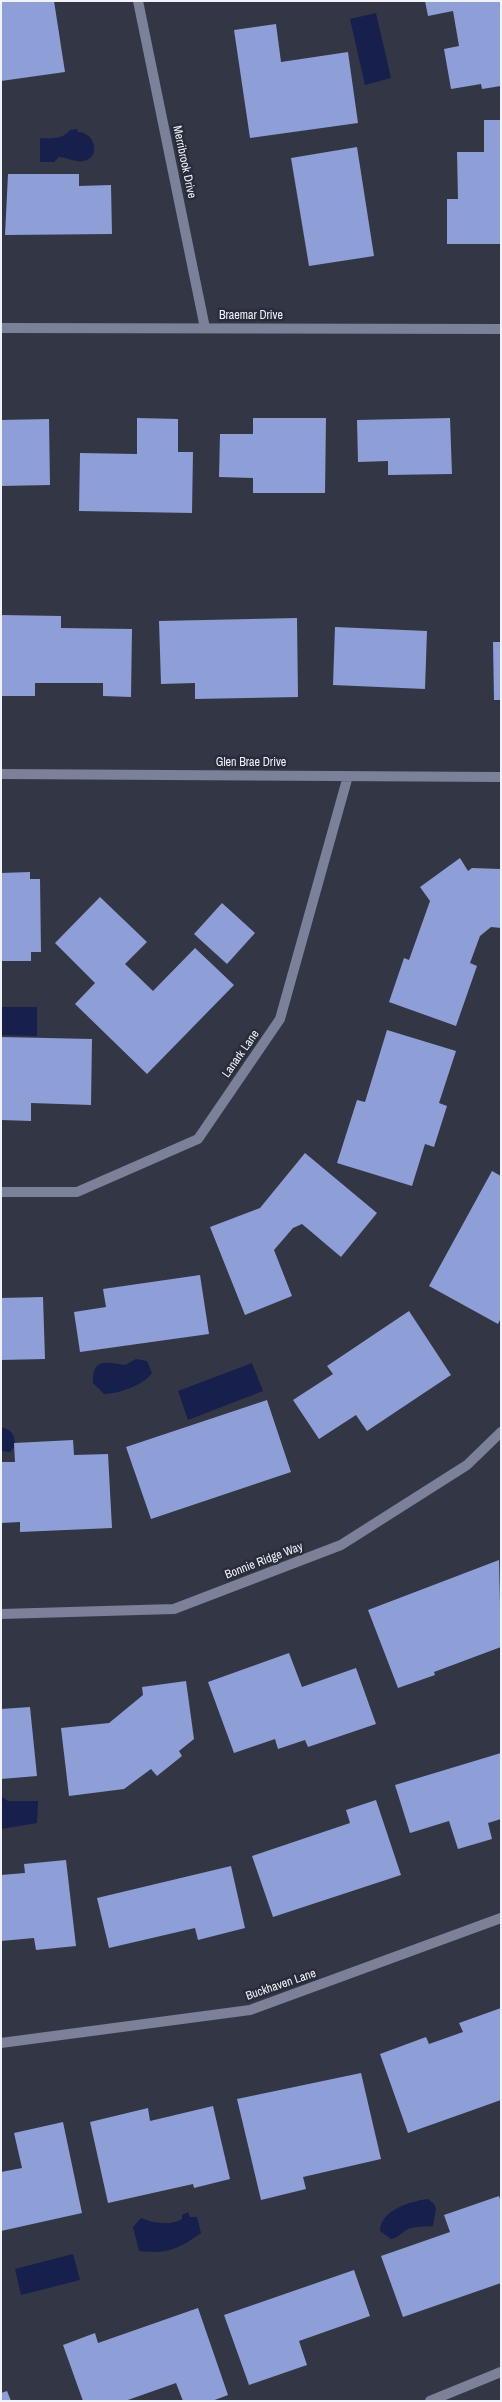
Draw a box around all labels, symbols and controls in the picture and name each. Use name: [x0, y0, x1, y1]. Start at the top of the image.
street label: Merribrook Drive: [169, 124, 199, 200]
street label: Braemar Drive: [219, 309, 283, 323]
street label: Glen Brae Drive: [216, 756, 286, 770]
street label: Lanark Lane: [219, 1027, 263, 1081]
street label: Bonnie Ridge Way: [223, 1540, 305, 1582]
street label: Buckhaven Lane: [244, 1966, 318, 2004]

